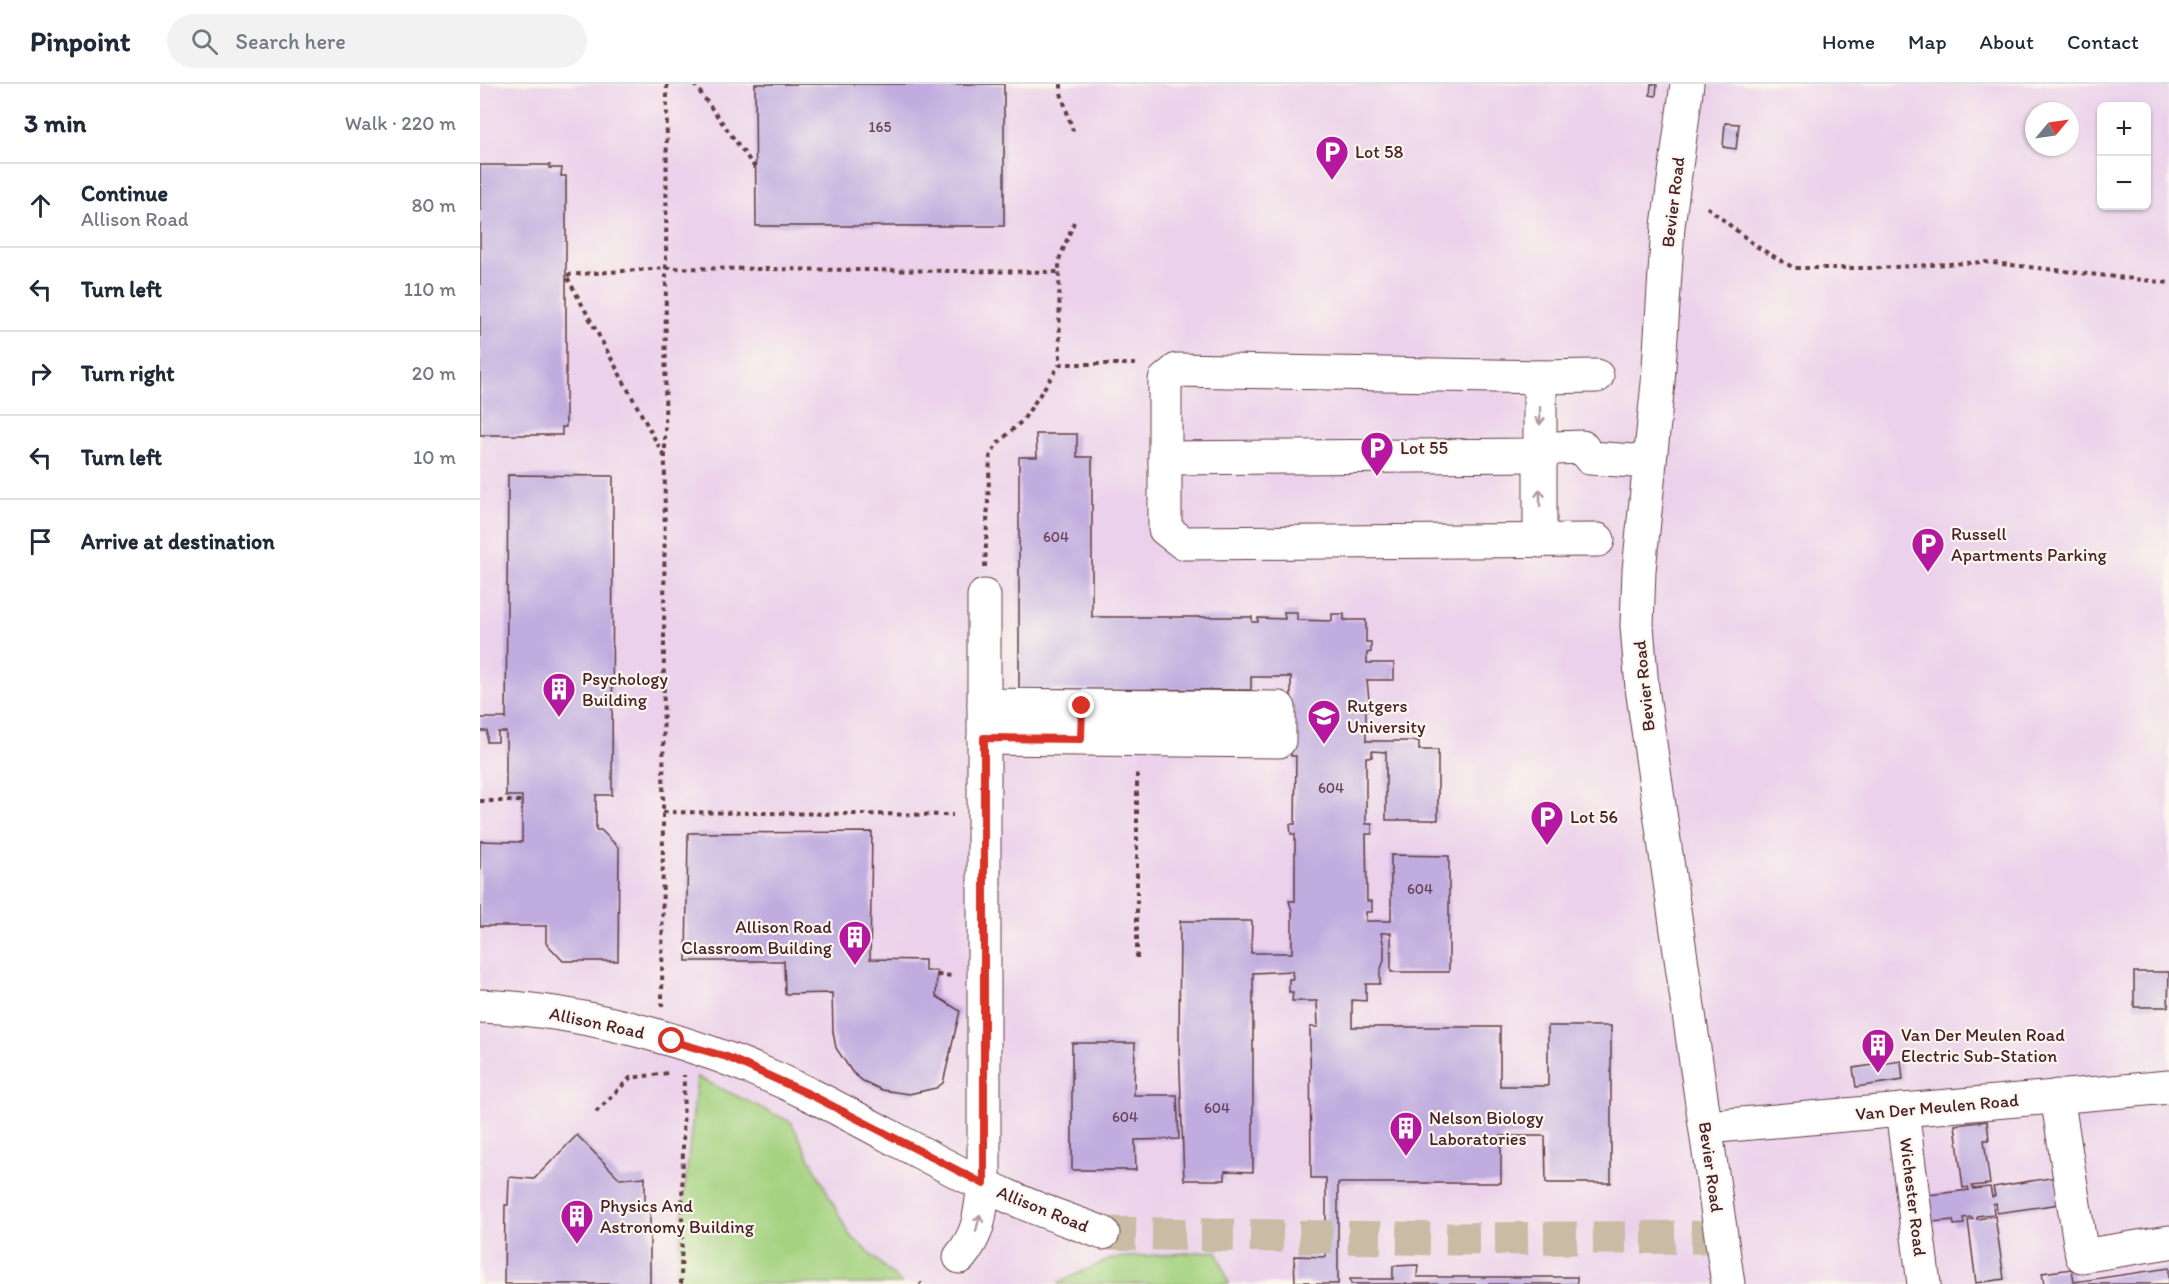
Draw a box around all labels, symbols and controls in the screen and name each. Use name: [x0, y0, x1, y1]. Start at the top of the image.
search box: [167, 14, 587, 68]
text: Pinpoint: [30, 24, 131, 58]
icon: search: [188, 25, 221, 58]
text: Search here: [236, 28, 346, 55]
text: Home: [1822, 29, 1875, 54]
text: Map: [1908, 29, 1947, 54]
text: About: [1980, 29, 2034, 54]
text: Contact: [2067, 29, 2139, 54]
north arrow: [2025, 102, 2079, 156]
map controls: [2097, 102, 2151, 210]
button: +: [2097, 102, 2151, 156]
text: 3 min: [24, 107, 86, 139]
text: Walk · 220 m: [345, 111, 456, 135]
house number: 165: [869, 118, 892, 136]
parking icon: Lot 58: [1314, 134, 1350, 181]
place label: Lot 58: [1355, 141, 1403, 163]
street label: Bevier Road: [1657, 155, 1690, 249]
button: −: [2097, 156, 2151, 210]
text: Continue: [81, 180, 168, 207]
icon: ahead: [24, 189, 57, 222]
text: 80 m: [411, 193, 456, 217]
text: Allison Road: [81, 207, 189, 231]
icon: left: [24, 273, 57, 306]
text: Turn left: [81, 276, 162, 303]
text: 110 m: [404, 277, 456, 301]
icon: right: [24, 357, 57, 390]
text: Turn right: [81, 360, 175, 387]
text: 20 m: [412, 361, 456, 385]
one-way arrow: [1534, 405, 1546, 425]
parking icon: Lot 55: [1359, 430, 1395, 477]
place label: Lot 55: [1400, 437, 1448, 459]
icon: left: [24, 441, 57, 474]
text: Turn left: [81, 444, 162, 471]
text: 10 m: [413, 445, 456, 469]
one-way arrow: [1534, 489, 1546, 509]
place label: Russell Apartments Parking: [1951, 523, 2108, 566]
icon: arrive: [24, 525, 57, 558]
parking icon: Russell Apartments Parking: [1910, 526, 1946, 573]
text: Arrive at destination: [81, 528, 275, 555]
house number: 604: [1043, 528, 1069, 546]
street label: Bevier Road: [1628, 639, 1660, 733]
place label: Psychology Building: [582, 668, 669, 711]
building icon: Psychology Building: [541, 671, 577, 718]
route end: [1068, 692, 1094, 718]
place label: Rutgers University: [1347, 695, 1426, 738]
school or university icon: Rutgers University: [1306, 698, 1342, 745]
house number: 604: [1318, 779, 1344, 797]
parking icon: Lot 56: [1529, 799, 1565, 846]
place label: Lot 56: [1570, 806, 1618, 828]
house number: 604: [1407, 880, 1433, 898]
place label: Allison Road Classroom Building: [681, 916, 833, 959]
building icon: Allison Road Classroom Building: [837, 919, 873, 966]
street label: Allison Road: [547, 1002, 647, 1044]
place label: Van Der Meulen Road Electric Sub-Station: [1901, 1024, 2065, 1067]
route start: [658, 1027, 684, 1053]
building icon: Van Der Meulen Road Electric Sub-Station: [1860, 1027, 1896, 1074]
street label: Van Der Meulen Road: [1854, 1089, 2020, 1125]
house number: 604: [1204, 1099, 1230, 1117]
place label: Nelson Biology Laboratories: [1429, 1107, 1544, 1150]
house number: 604: [1112, 1108, 1138, 1126]
building icon: Nelson Biology Laboratories: [1388, 1110, 1424, 1157]
street label: Bevier Road: [1694, 1120, 1728, 1214]
street label: Wichester Road: [1895, 1137, 1931, 1258]
street label: Allison Road: [994, 1181, 1092, 1237]
place label: Physics And Astronomy Building: [600, 1195, 755, 1238]
building icon: Physics And Astronomy Building: [559, 1198, 595, 1245]
one-way arrow: [972, 1214, 984, 1233]

